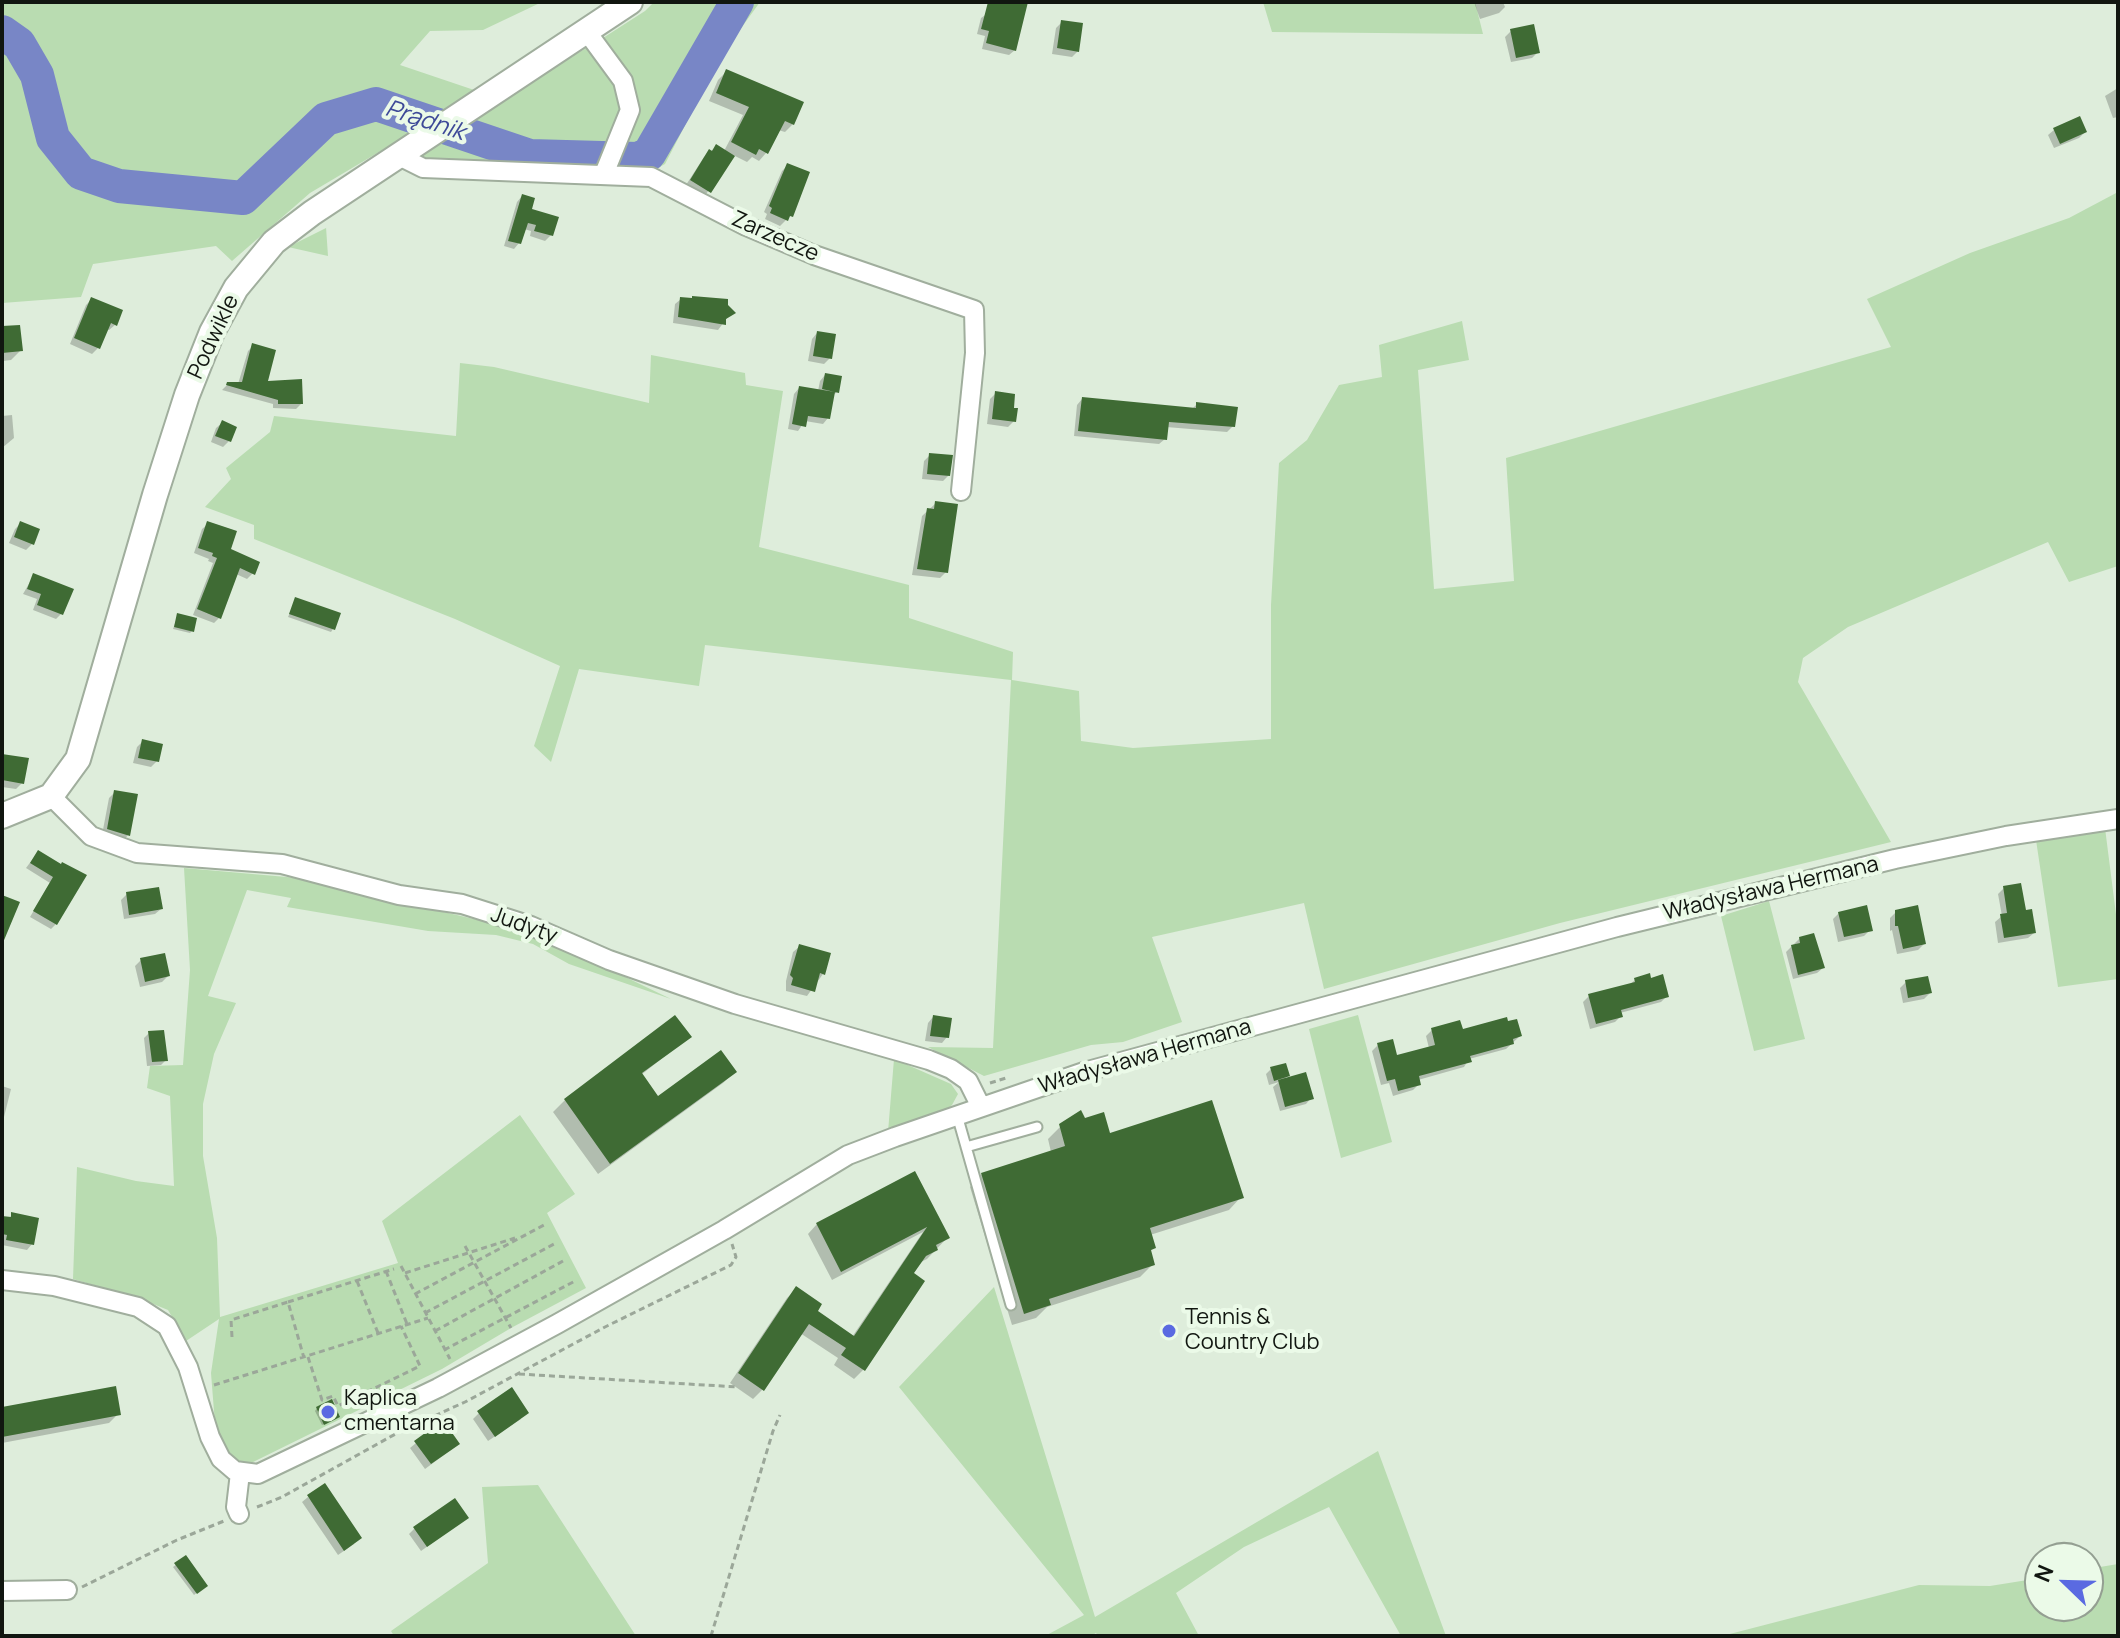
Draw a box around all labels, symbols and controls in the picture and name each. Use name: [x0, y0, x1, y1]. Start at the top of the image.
water label: Prądnik: [382, 95, 468, 147]
street label: Zarzecze: [727, 206, 823, 268]
street label: Podwikle: [183, 291, 245, 383]
street label: Władysława Hermana: [1661, 851, 1881, 927]
street label: Judyty: [487, 902, 561, 950]
street label: Władysława Hermana: [1036, 1014, 1254, 1100]
place label: Tennis & Country Club: [1185, 1305, 1319, 1356]
marker: Tennis & Country Club: [1160, 1322, 1178, 1340]
place label: Kaplica cmentarna: [344, 1386, 455, 1438]
marker: Kaplica cmentarna: [319, 1403, 337, 1421]
north arrow: [2024, 1542, 2104, 1622]
text: N: [2027, 1560, 2061, 1587]

